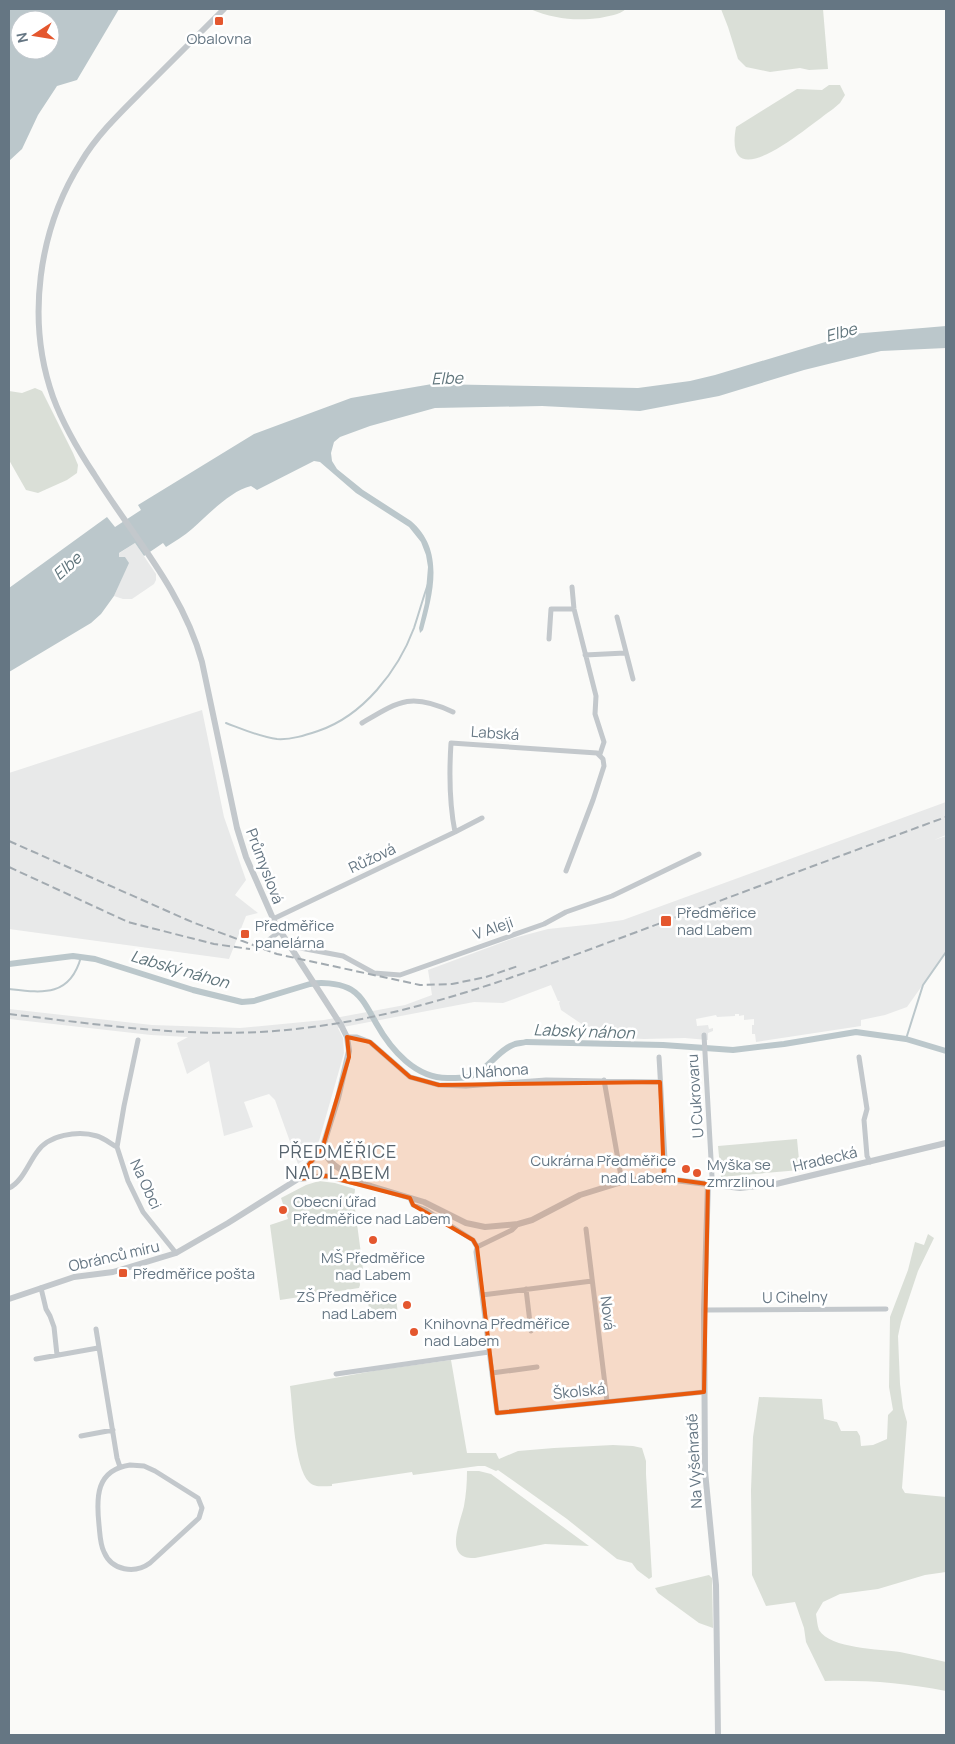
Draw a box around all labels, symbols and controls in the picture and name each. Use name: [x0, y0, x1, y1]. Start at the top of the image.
north arrow: [10, 10, 60, 60]
marker: Obalovna: [213, 15, 225, 27]
place label: Obalovna: [186, 28, 252, 49]
text: N: [11, 31, 32, 45]
water label: Elbe: [823, 317, 861, 347]
water label: Elbe: [431, 366, 465, 390]
water label: Elbe: [48, 546, 87, 585]
street label: Labská: [470, 721, 520, 745]
street label: Průmyslová: [241, 825, 289, 907]
street label: Růžová: [345, 838, 399, 878]
place label: Předměřice nad Labem: [677, 902, 756, 940]
street label: V Aleji: [470, 911, 516, 945]
marker: Předměřice nad Labem: [659, 914, 673, 928]
place label: Předměřice panelárna: [255, 915, 334, 953]
marker: Předměřice panelárna: [239, 928, 251, 940]
water label: Labský náhon: [128, 944, 232, 994]
water label: Labský náhon: [533, 1018, 635, 1044]
street label: U Cukrovaru: [682, 1053, 708, 1139]
street label: U Náhona: [461, 1058, 529, 1084]
district label: PŘEDMĚŘICE NAD LABEM: [279, 1139, 397, 1184]
street label: Hradecká: [791, 1141, 859, 1177]
place label: Cukrárna Předměřice nad Labem: [531, 1150, 676, 1188]
place label: Myška se zmrzlinou: [707, 1154, 775, 1192]
street label: Na Obci: [125, 1156, 167, 1212]
marker: Cukrárna Předměřice nad Labem: [680, 1163, 692, 1175]
marker: Myška se zmrzlinou: [691, 1167, 703, 1179]
place label: Obecní úřad Předměřice nad Labem: [293, 1191, 450, 1229]
marker: Obecní úřad Předměřice nad Labem: [277, 1204, 289, 1216]
marker: MŠ Předměřice nad Labem: [367, 1234, 379, 1246]
street label: Obránců míru: [66, 1235, 162, 1277]
place label: MŠ Předměřice nad Labem: [321, 1247, 425, 1285]
place label: Předměřice pošta: [133, 1263, 255, 1284]
marker: Předměřice pošta: [117, 1267, 129, 1279]
place label: ZŠ Předměřice nad Labem: [296, 1286, 397, 1324]
street label: U Cihelny: [762, 1286, 828, 1308]
street label: Nová: [595, 1295, 621, 1331]
marker: ZŠ Předměřice nad Labem: [401, 1299, 413, 1311]
place label: Knihovna Předměřice nad Labem: [424, 1313, 570, 1351]
marker: Knihovna Předměřice nad Labem: [408, 1326, 420, 1338]
street label: Školská: [552, 1378, 606, 1404]
street label: Na Vyšehradě: [681, 1413, 707, 1509]

